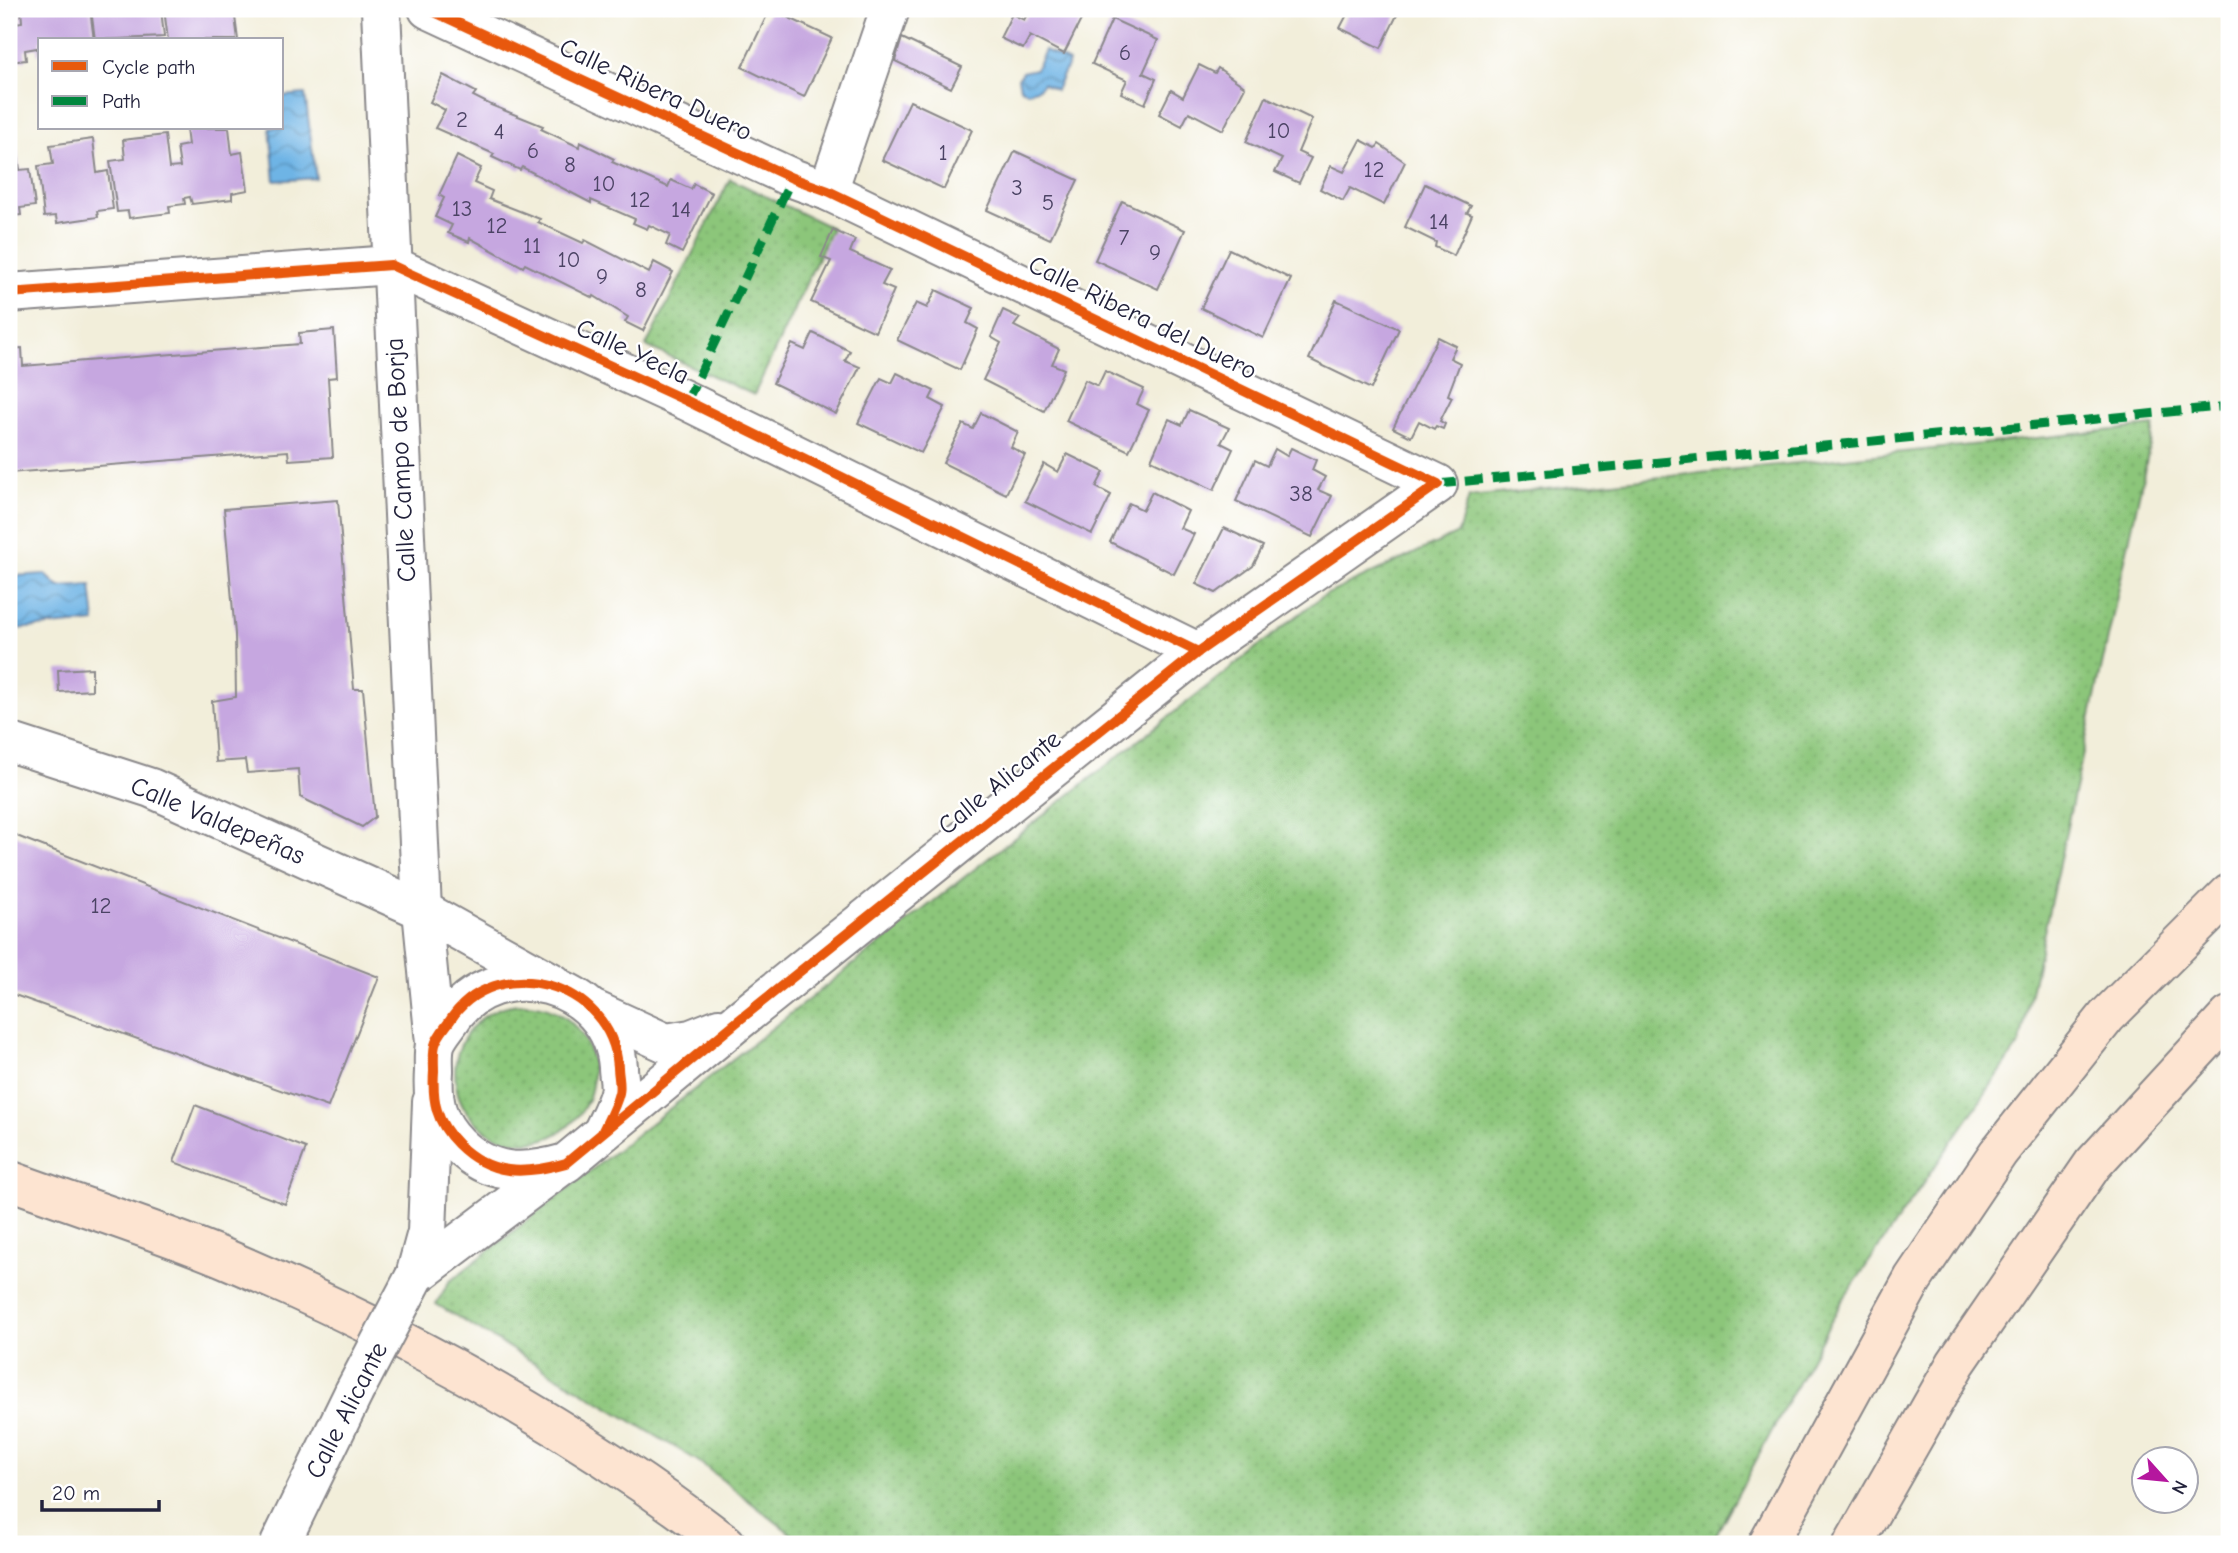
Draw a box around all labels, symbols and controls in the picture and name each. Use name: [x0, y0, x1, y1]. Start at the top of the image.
street label: Calle Ribera Duero: [555, 32, 757, 148]
legend: [38, 38, 284, 130]
house number: 6: [1119, 39, 1131, 66]
text: Cycle path: [102, 55, 195, 79]
text: Path: [102, 89, 141, 113]
house number: 2: [456, 106, 468, 133]
house number: 10: [1267, 117, 1291, 144]
house number: 4: [493, 118, 505, 145]
house number: 6: [527, 137, 539, 164]
house number: 1: [938, 139, 948, 166]
house number: 8: [564, 151, 576, 178]
house number: 12: [1363, 156, 1385, 183]
house number: 10: [592, 170, 616, 197]
house number: 3: [1011, 174, 1023, 201]
house number: 12: [629, 186, 651, 213]
house number: 5: [1042, 189, 1054, 216]
house number: 13: [452, 195, 472, 222]
house number: 14: [671, 196, 691, 223]
house number: 14: [1429, 208, 1449, 235]
house number: 12: [486, 212, 508, 239]
house number: 7: [1119, 224, 1130, 251]
house number: 11: [523, 232, 541, 259]
house number: 9: [1149, 239, 1161, 266]
house number: 10: [557, 246, 581, 273]
street label: Calle Ribera del Duero: [1024, 250, 1262, 386]
house number: 9: [596, 263, 608, 290]
house number: 8: [635, 276, 647, 303]
street label: Calle Yecla: [571, 313, 694, 391]
street label: Calle Campo de Borja: [380, 337, 422, 583]
house number: 38: [1289, 480, 1313, 507]
street label: Calle Alicante: [932, 724, 1067, 841]
street label: Calle Valdepeñas: [126, 771, 309, 871]
house number: 12: [90, 892, 112, 919]
street label: Calle Alicante: [300, 1337, 394, 1484]
north arrow: [2130, 1444, 2200, 1514]
scale bar: [42, 1469, 159, 1513]
text: N: [2167, 1477, 2192, 1498]
text: 20 m: [52, 1481, 100, 1505]

